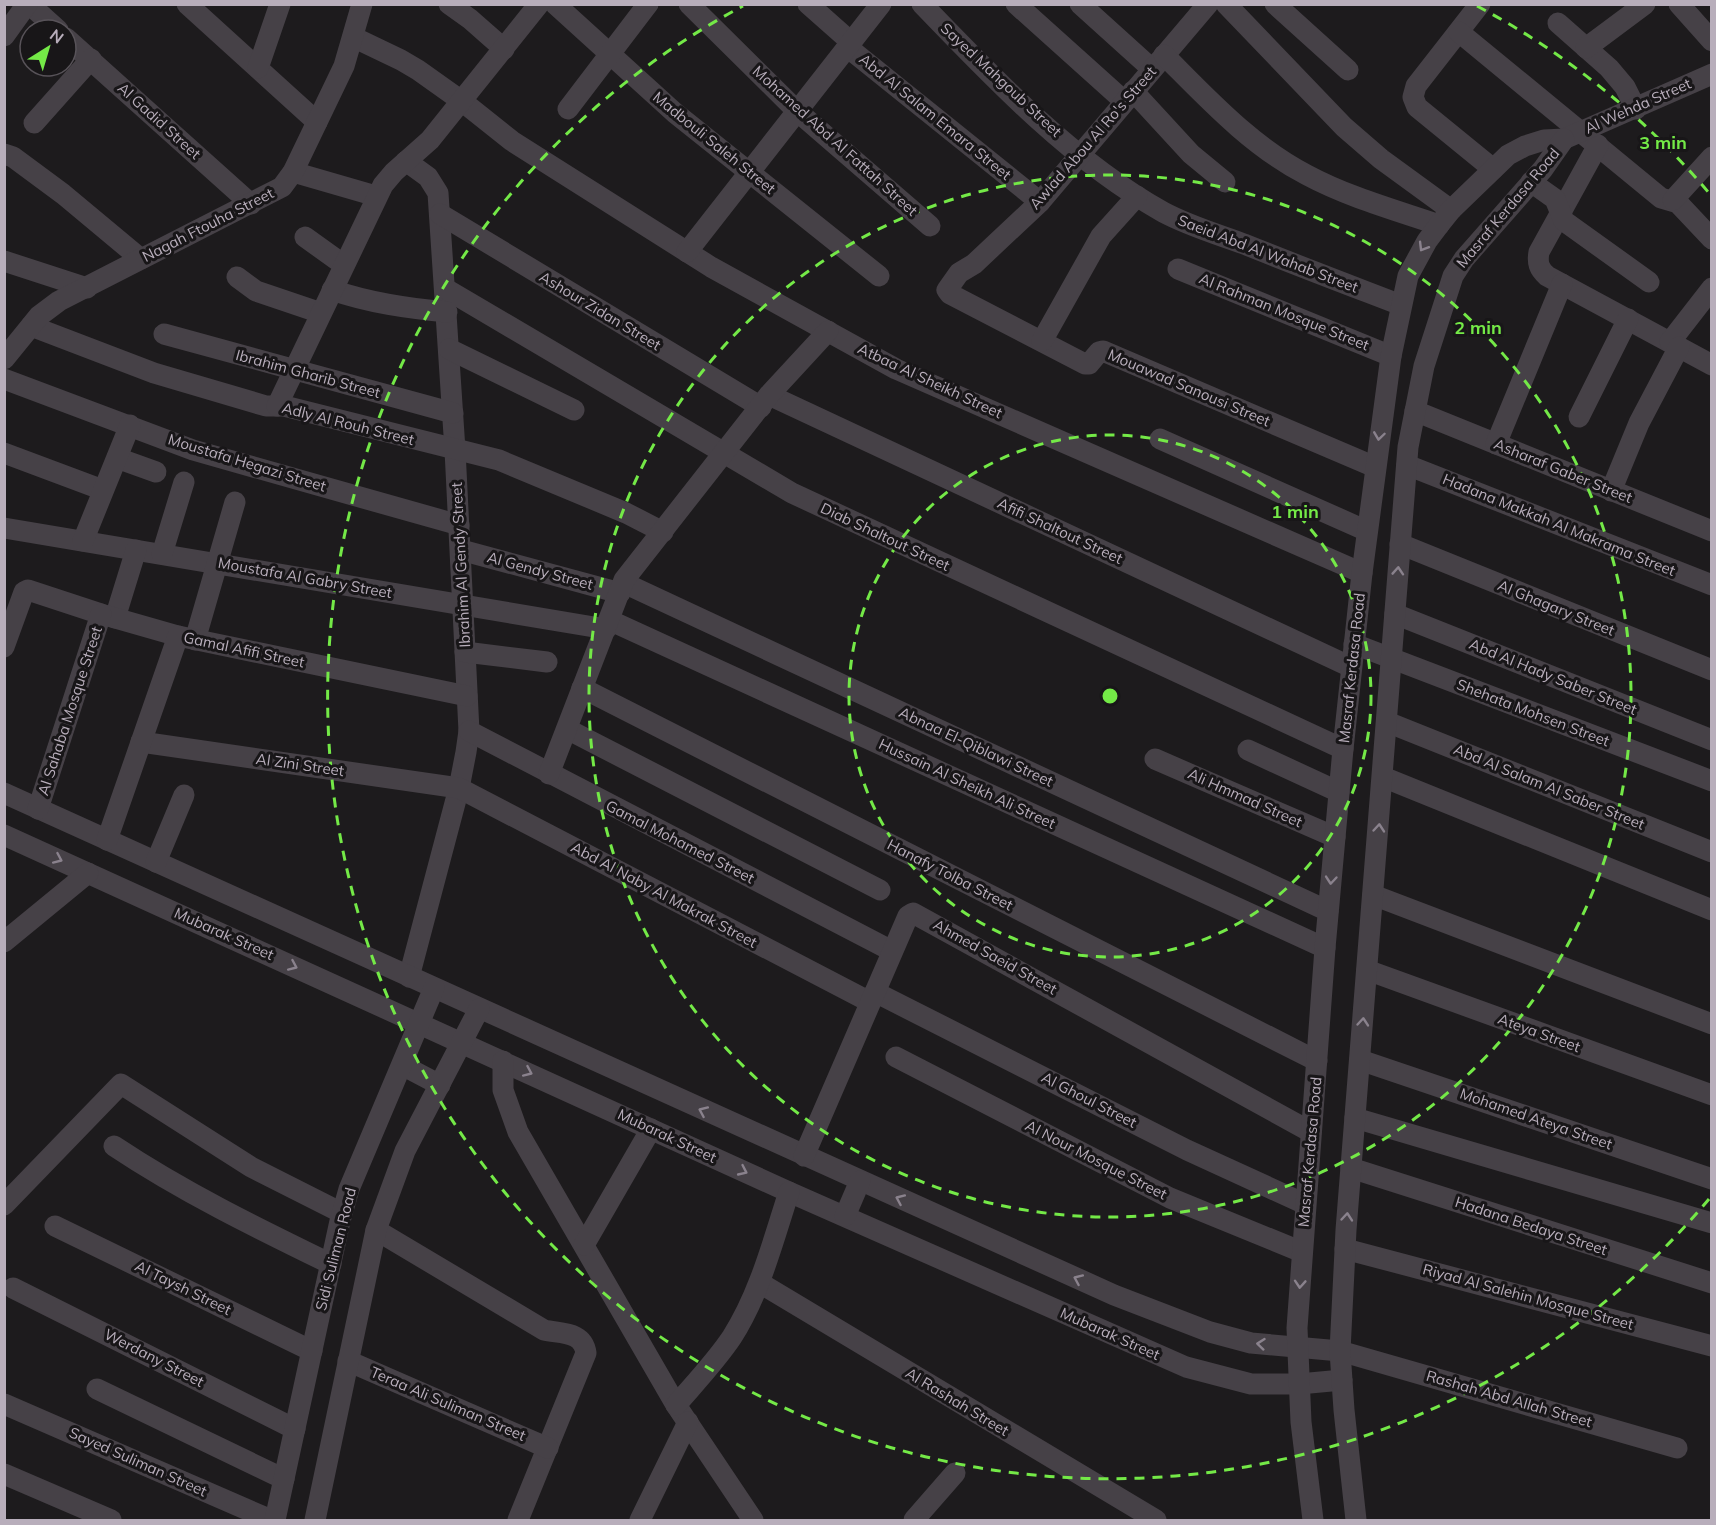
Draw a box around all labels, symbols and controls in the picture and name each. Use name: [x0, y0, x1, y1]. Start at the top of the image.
north arrow: [18, 18, 78, 78]
street label: Sayed Mahgoub Street: [937, 19, 1066, 141]
text: N: [46, 24, 68, 48]
street label: Abd Al Salam Emara Street: [855, 49, 1015, 184]
street label: Mohamed Abd Al Fattah Street: [749, 61, 922, 220]
street label: Awlad Abou Al Ro's Street: [1025, 62, 1160, 213]
street label: Al Wehda Street: [1582, 74, 1694, 138]
street label: Al Gadid Street: [114, 78, 205, 163]
street label: Madbouli Saleh Street: [649, 87, 780, 198]
text: 3 min: [1639, 131, 1687, 154]
street label: Masraf Kerdasa Road: [1452, 144, 1563, 271]
street label: Nagah Ftouha Street: [139, 183, 277, 266]
street label: Saeid Abd Al Wahab Street: [1175, 210, 1361, 297]
one-way arrow: [1419, 241, 1431, 251]
street label: Ashour Zidan Street: [536, 267, 664, 354]
street label: Al Rahman Mosque Street: [1196, 269, 1372, 354]
text: 2 min: [1454, 316, 1502, 339]
street label: Atbaa Al Sheikh Street: [855, 339, 1006, 422]
street label: Ibrahim Gharib Street: [234, 345, 382, 402]
street label: Mouawad Sanousi Street: [1105, 345, 1273, 430]
street label: Adly Al Rouh Street: [280, 398, 416, 449]
street label: Moustafa Hegazi Street: [166, 429, 328, 496]
one-way arrow: [1374, 431, 1386, 440]
street label: Asharaf Gaber Street: [1491, 434, 1635, 507]
street label: Hadana Makkah Al Makrama Street: [1440, 469, 1678, 580]
street label: Ibrahim Al Gendy Street: [447, 482, 474, 648]
street label: Afifi Shaltout Street: [995, 493, 1126, 568]
street label: Diab Shaltout Street: [818, 498, 953, 575]
text: 1 min: [1271, 500, 1319, 523]
street label: Al Gendy Street: [485, 547, 595, 594]
street label: Moustafa Al Gabry Street: [217, 553, 394, 602]
one-way arrow: [1392, 566, 1405, 575]
street label: Al Ghagary Street: [1495, 575, 1617, 640]
street label: Masraf Kerdasa Road: [1334, 592, 1369, 744]
street label: Al Sahaba Mosque Street: [33, 624, 106, 798]
street label: Gamal Afifi Street: [182, 627, 306, 672]
street label: Abd Al Hady Saber Street: [1467, 634, 1640, 719]
street label: Shehata Mohsen Street: [1454, 675, 1612, 750]
centre of rings: [1100, 686, 1120, 706]
street label: Abnaa El-Qiblawi Street: [896, 702, 1056, 791]
street label: Hussain Al Sheikh Ali Street: [876, 734, 1059, 833]
street label: Abd Al Salam Al Saber Street: [1451, 739, 1647, 834]
street label: Al Zini Street: [255, 749, 345, 780]
street label: Ali Hmmad Street: [1185, 764, 1305, 831]
street label: Gamal Mohamed Street: [603, 796, 758, 887]
one-way arrow: [1372, 824, 1385, 833]
street label: Hanafy Tolba Street: [884, 835, 1016, 914]
street label: Abd Al Naby Al Makrak Street: [568, 837, 761, 952]
one-way arrow: [51, 851, 62, 863]
one-way arrow: [1325, 875, 1338, 885]
street label: Mubarak Street: [171, 903, 277, 964]
street label: Ahmed Saeid Street: [930, 915, 1060, 998]
one-way arrow: [286, 958, 297, 970]
street label: Ateya Street: [1495, 1009, 1583, 1056]
one-way arrow: [1356, 1018, 1369, 1027]
one-way arrow: [521, 1065, 532, 1077]
street label: Al Ghoul Street: [1038, 1067, 1140, 1132]
street label: Masraf Kerdasa Road: [1293, 1076, 1326, 1228]
street label: Mohamed Ateya Street: [1458, 1084, 1615, 1154]
street label: Mubarak Street: [615, 1104, 720, 1167]
one-way arrow: [699, 1106, 710, 1118]
street label: Al Nour Mosque Street: [1022, 1116, 1170, 1204]
one-way arrow: [737, 1163, 748, 1175]
street label: Sidi Suliman Road: [311, 1185, 360, 1312]
street label: Hadana Bedaya Street: [1453, 1192, 1610, 1259]
one-way arrow: [896, 1195, 907, 1207]
one-way arrow: [1340, 1212, 1353, 1221]
street label: Al Taysh Street: [132, 1256, 234, 1319]
street label: Riyad Al Salehin Mosque Street: [1421, 1259, 1636, 1334]
one-way arrow: [1074, 1274, 1085, 1286]
one-way arrow: [1293, 1279, 1306, 1288]
street label: Mubarak Street: [1057, 1303, 1163, 1364]
street label: Werdany Street: [101, 1324, 207, 1391]
one-way arrow: [1257, 1338, 1266, 1351]
street label: Teraa Ali Suliman Street: [368, 1362, 529, 1445]
street label: Al Rashah Street: [902, 1363, 1012, 1440]
street label: Rashah Abd Allah Street: [1424, 1366, 1594, 1431]
street label: Sayed Suliman Street: [66, 1423, 210, 1500]

